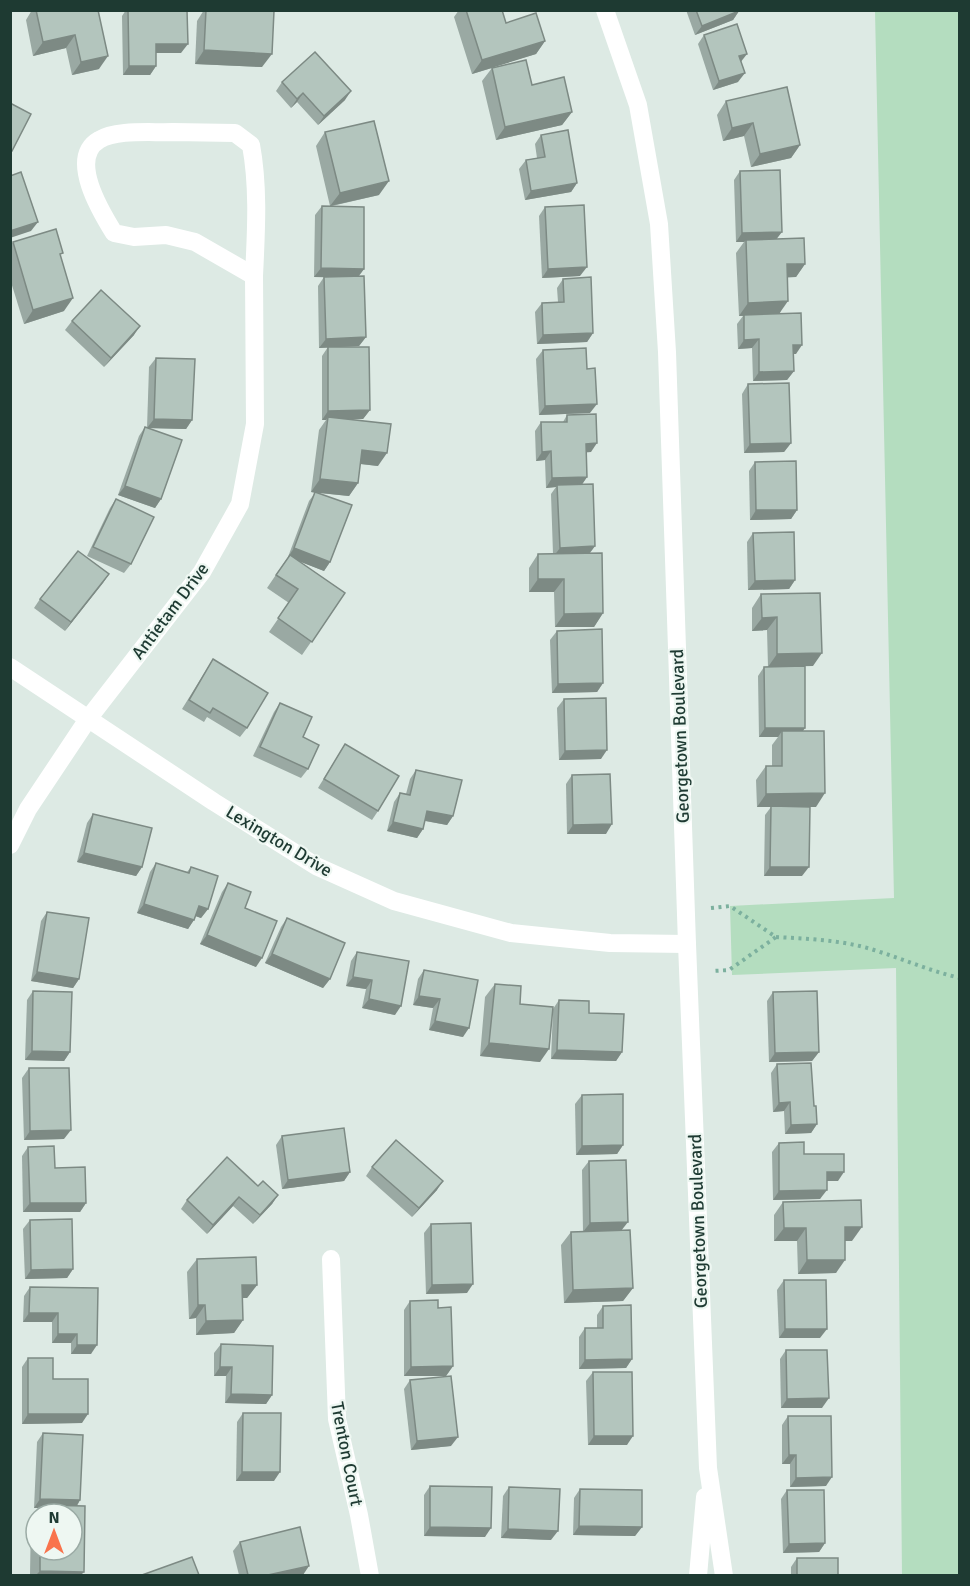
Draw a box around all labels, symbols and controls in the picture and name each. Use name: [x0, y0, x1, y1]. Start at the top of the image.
street label: Antietam Drive: [127, 558, 213, 664]
street label: Georgetown Boulevard: [666, 649, 694, 823]
street label: Lexington Drive: [222, 801, 336, 881]
street label: Georgetown Boulevard: [684, 1134, 712, 1308]
street label: Trenton Court: [326, 1400, 368, 1508]
north arrow: [24, 1502, 84, 1562]
text: N: [48, 1508, 60, 1528]

